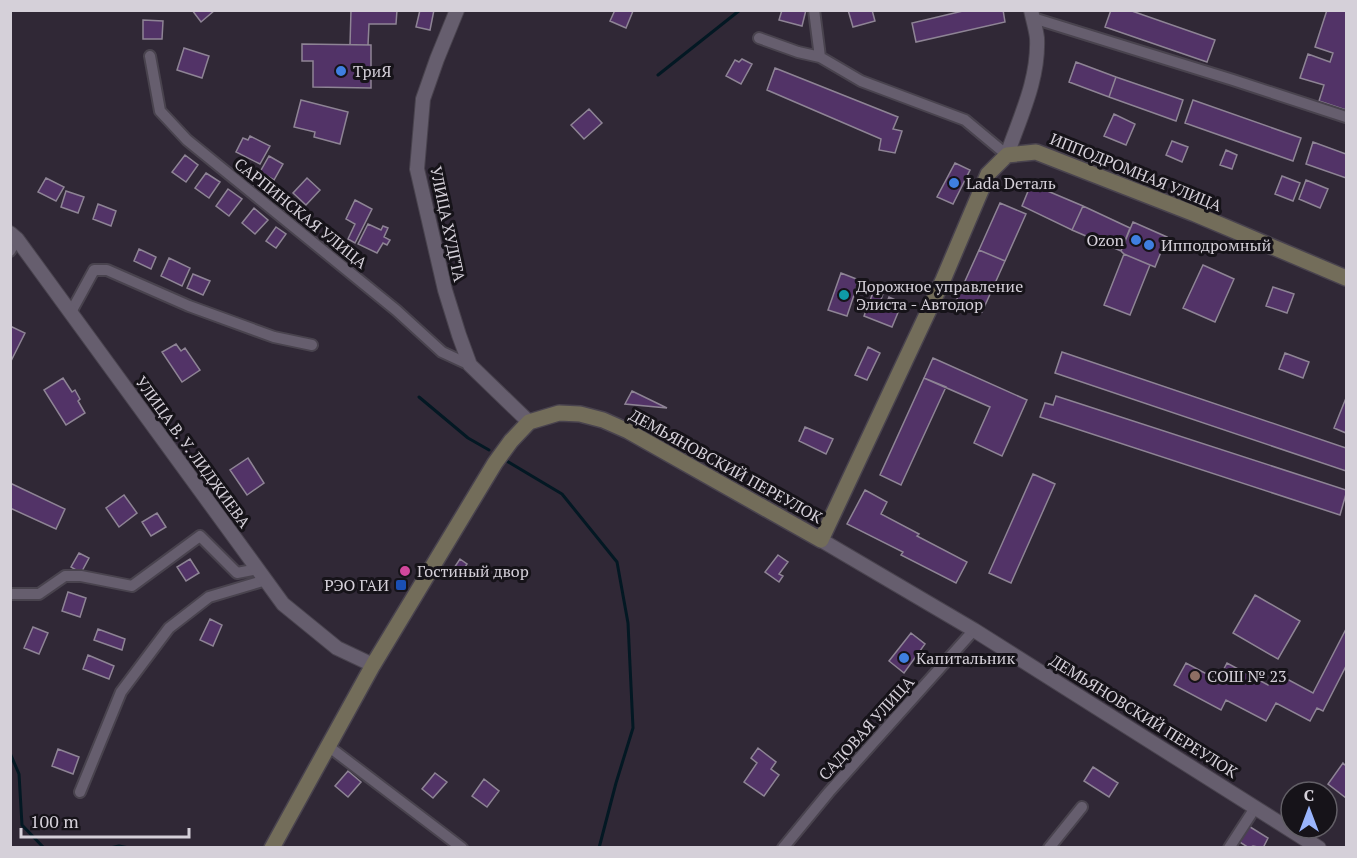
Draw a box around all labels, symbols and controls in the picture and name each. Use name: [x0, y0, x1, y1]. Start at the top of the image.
place label: ТриЯ: [353, 60, 391, 82]
marker: ТриЯ: [334, 64, 348, 78]
street label: ИППОДРОМНАЯ УЛИЦА: [1047, 127, 1225, 217]
street label: САРПИНСКАЯ УЛИЦА: [230, 152, 372, 274]
street label: УЛИЦА ХУДГТА: [425, 164, 471, 284]
place label: Lada Dеталь: [966, 172, 1056, 194]
marker: Lada Dеталь: [947, 176, 961, 190]
place label: Ozon: [1086, 229, 1124, 251]
marker: Ozon: [1129, 233, 1143, 247]
place label: Ипподромный: [1161, 234, 1271, 256]
marker: Ипподромный: [1142, 238, 1156, 252]
place label: Дорожное управление Элиста - Автодор: [856, 275, 1023, 315]
marker: Дорожное управление Элиста - Автодор: [837, 288, 851, 302]
street label: УЛИЦА В. У. ЛИДЖИЕВА: [130, 372, 256, 532]
street label: ДЕМЬЯНОВСКИЙ ПЕРЕУЛОК: [625, 404, 827, 529]
place label: Гостиный двор: [417, 560, 529, 582]
marker: Гостиный двор: [398, 564, 412, 578]
place label: РЭО ГАИ: [324, 574, 389, 596]
marker: РЭО ГАИ: [394, 578, 408, 592]
place label: Капитальник: [916, 647, 1015, 669]
street label: ДЕМЬЯНОВСКИЙ ПЕРЕУЛОК: [1046, 649, 1243, 783]
marker: Капитальник: [897, 651, 911, 665]
place label: СОШ № 23: [1207, 665, 1287, 687]
marker: СОШ № 23: [1188, 669, 1202, 683]
street label: САДОВАЯ УЛИЦА: [813, 671, 919, 785]
north arrow: [1279, 780, 1339, 840]
text: С: [1304, 784, 1314, 806]
scale bar: [21, 801, 189, 839]
text: 100 m: [30, 809, 79, 833]

